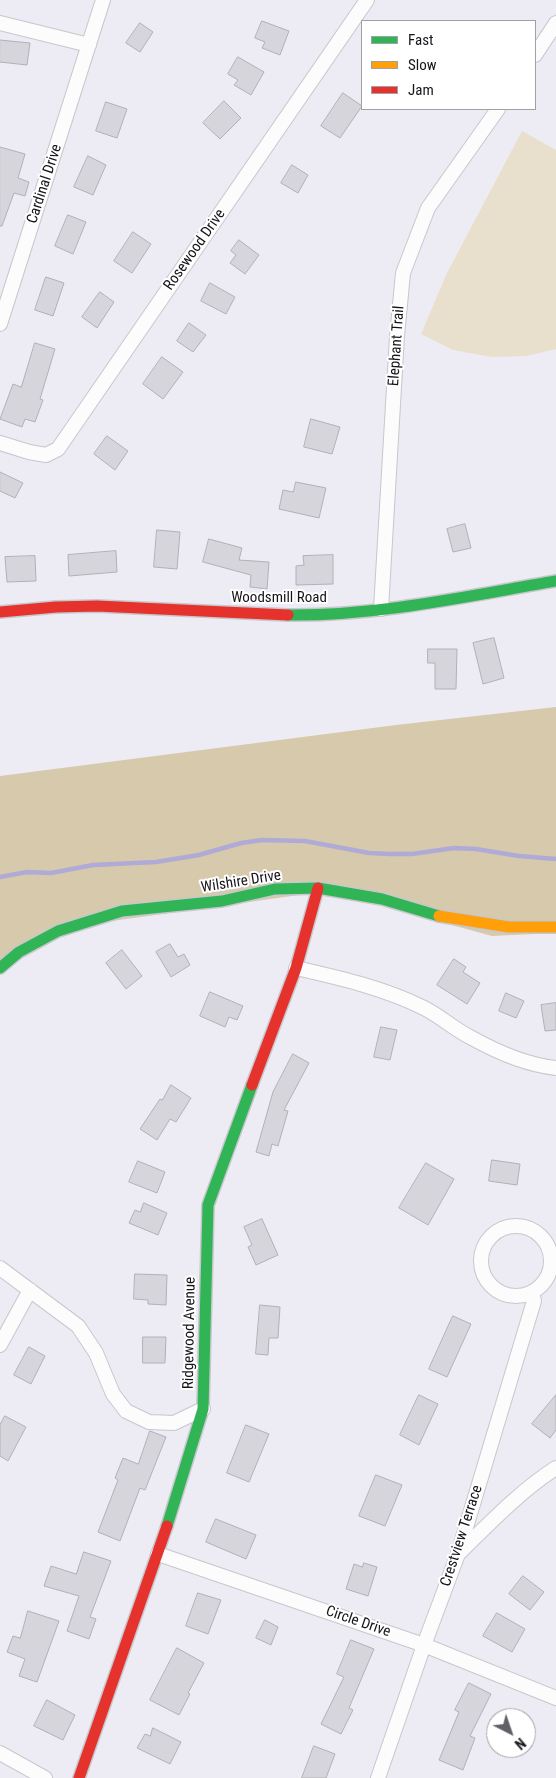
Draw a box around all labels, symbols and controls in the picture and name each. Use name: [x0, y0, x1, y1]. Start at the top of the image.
legend: [361, 20, 536, 110]
text: Fast: [408, 31, 433, 49]
text: Slow: [408, 56, 437, 74]
text: Jam: [408, 81, 434, 99]
street label: Cardinal Drive: [24, 142, 66, 226]
street label: Rosewood Drive: [160, 206, 230, 294]
street label: Elephant Trail: [385, 305, 409, 387]
street label: Woodsmill Road: [231, 589, 327, 607]
street label: Wilshire Drive: [200, 867, 282, 897]
street label: Ridgewood Avenue: [180, 1277, 200, 1389]
street label: Crestview Terrace: [437, 1483, 487, 1589]
street label: Circle Drive: [323, 1603, 393, 1641]
north arrow: [486, 1708, 536, 1758]
text: N: [512, 1735, 529, 1752]

